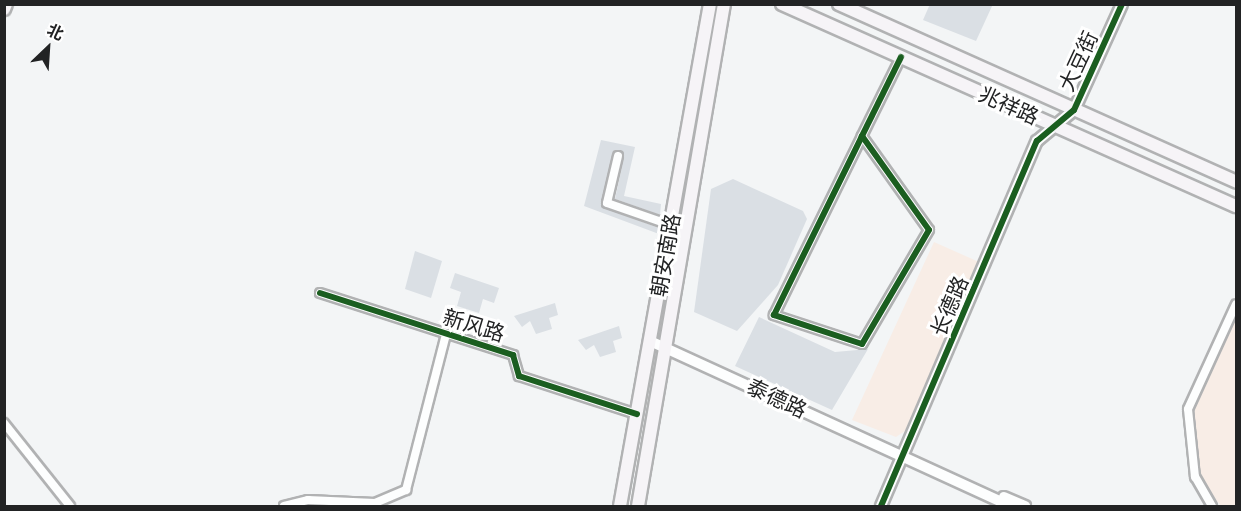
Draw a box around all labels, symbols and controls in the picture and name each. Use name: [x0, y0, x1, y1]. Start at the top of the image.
north arrow: [18, 18, 78, 78]
text: 北: [44, 18, 68, 45]
street label: 大豆街: [1053, 27, 1103, 95]
street label: 兆祥路: [975, 81, 1043, 129]
street label: 朝安南路: [645, 211, 685, 299]
street label: 长德路: [925, 272, 973, 340]
street label: 新风路: [440, 304, 508, 346]
street label: 泰德路: [743, 373, 811, 423]

